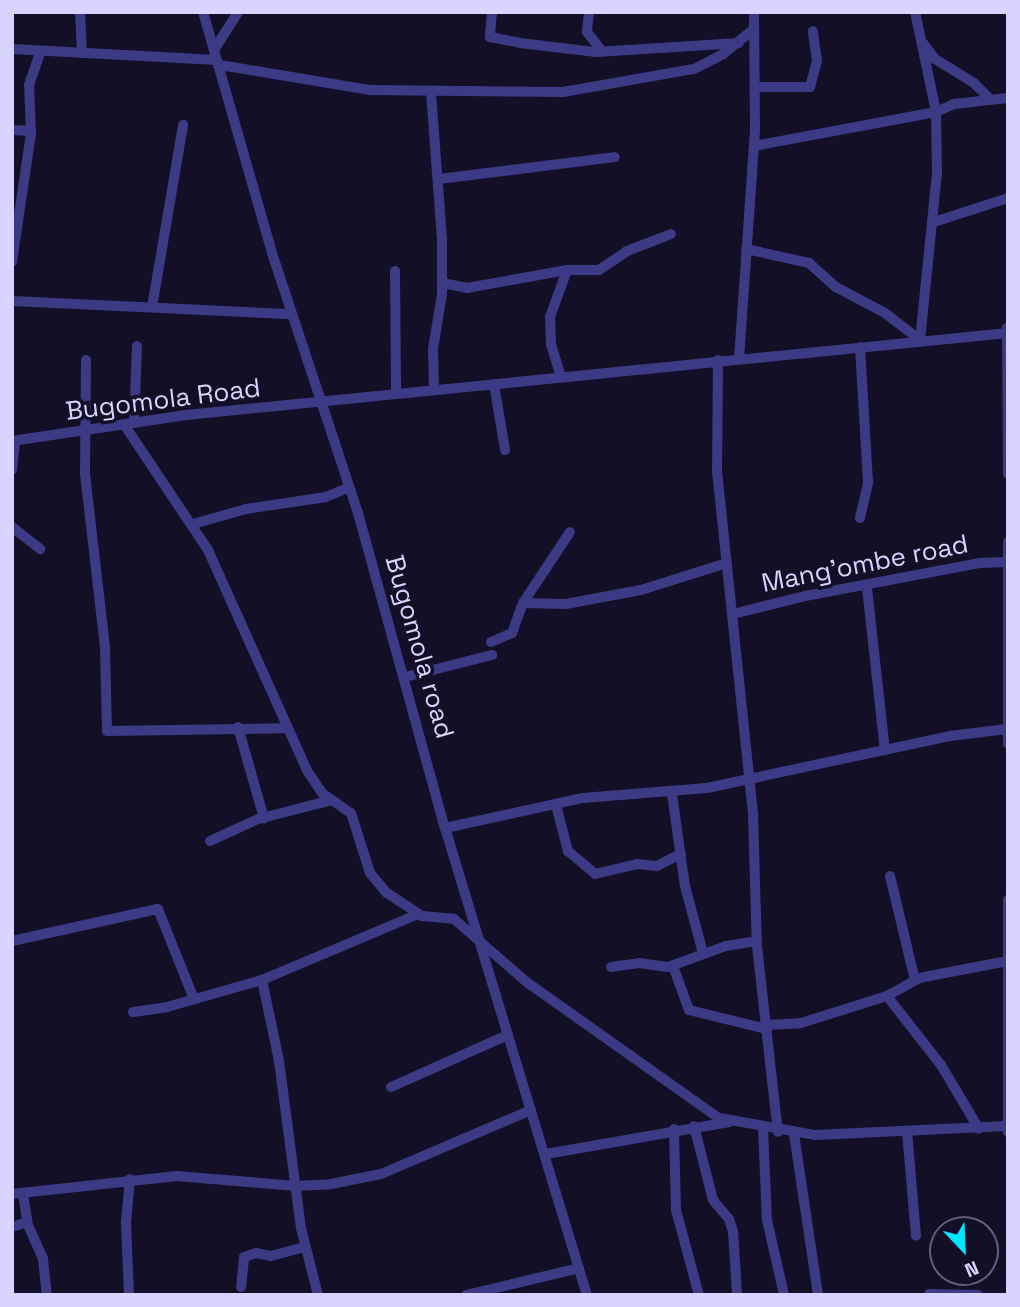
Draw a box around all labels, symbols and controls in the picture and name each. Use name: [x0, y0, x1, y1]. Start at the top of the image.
street label: Bugomola Road: [64, 373, 262, 427]
street label: Mang'ombe road: [759, 529, 971, 599]
street label: Bugomola road: [378, 552, 460, 742]
north arrow: [929, 1216, 999, 1286]
text: N: [961, 1255, 982, 1283]

